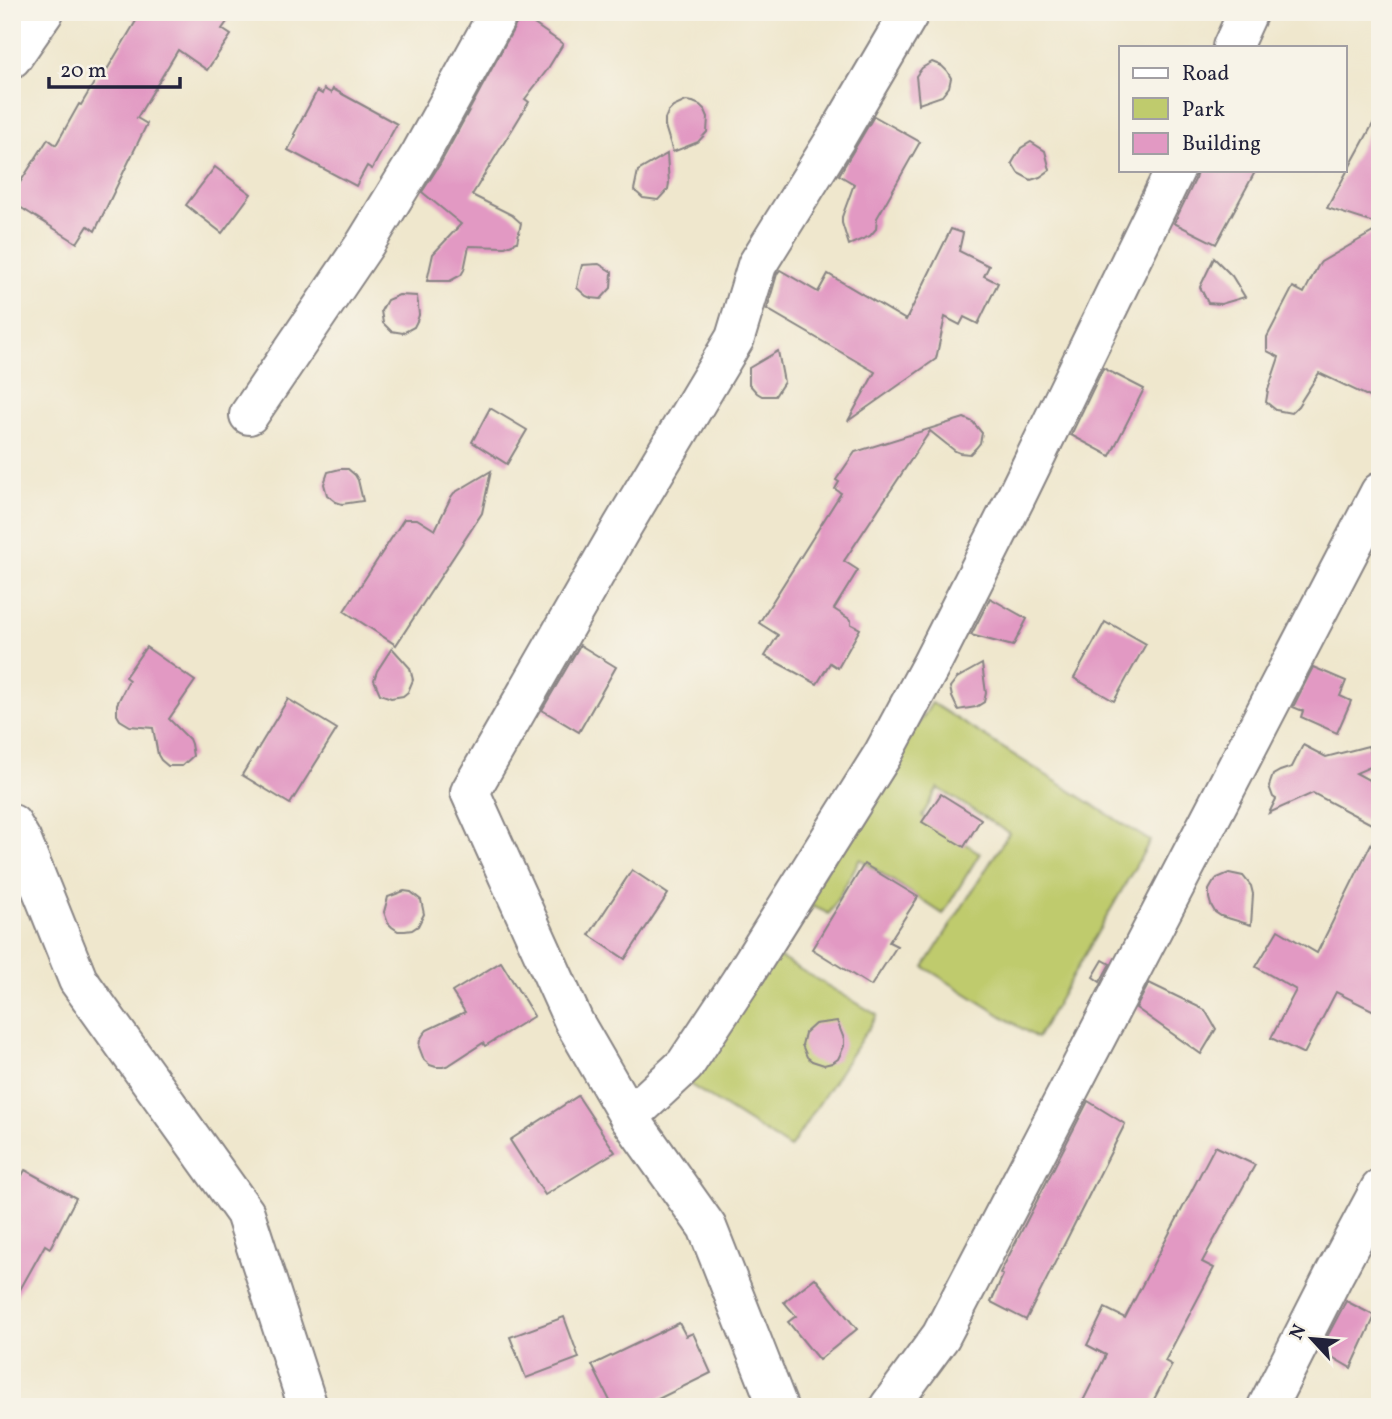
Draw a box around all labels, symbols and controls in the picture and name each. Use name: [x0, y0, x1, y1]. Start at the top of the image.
scale bar: [49, 46, 180, 90]
legend: [1119, 46, 1346, 172]
text: 20 m: [60, 57, 106, 86]
text: Road: [1182, 60, 1229, 89]
text: Park: [1182, 96, 1225, 125]
text: Building: [1182, 130, 1261, 159]
north arrow: [1276, 1304, 1346, 1374]
text: N: [1284, 1320, 1313, 1344]

